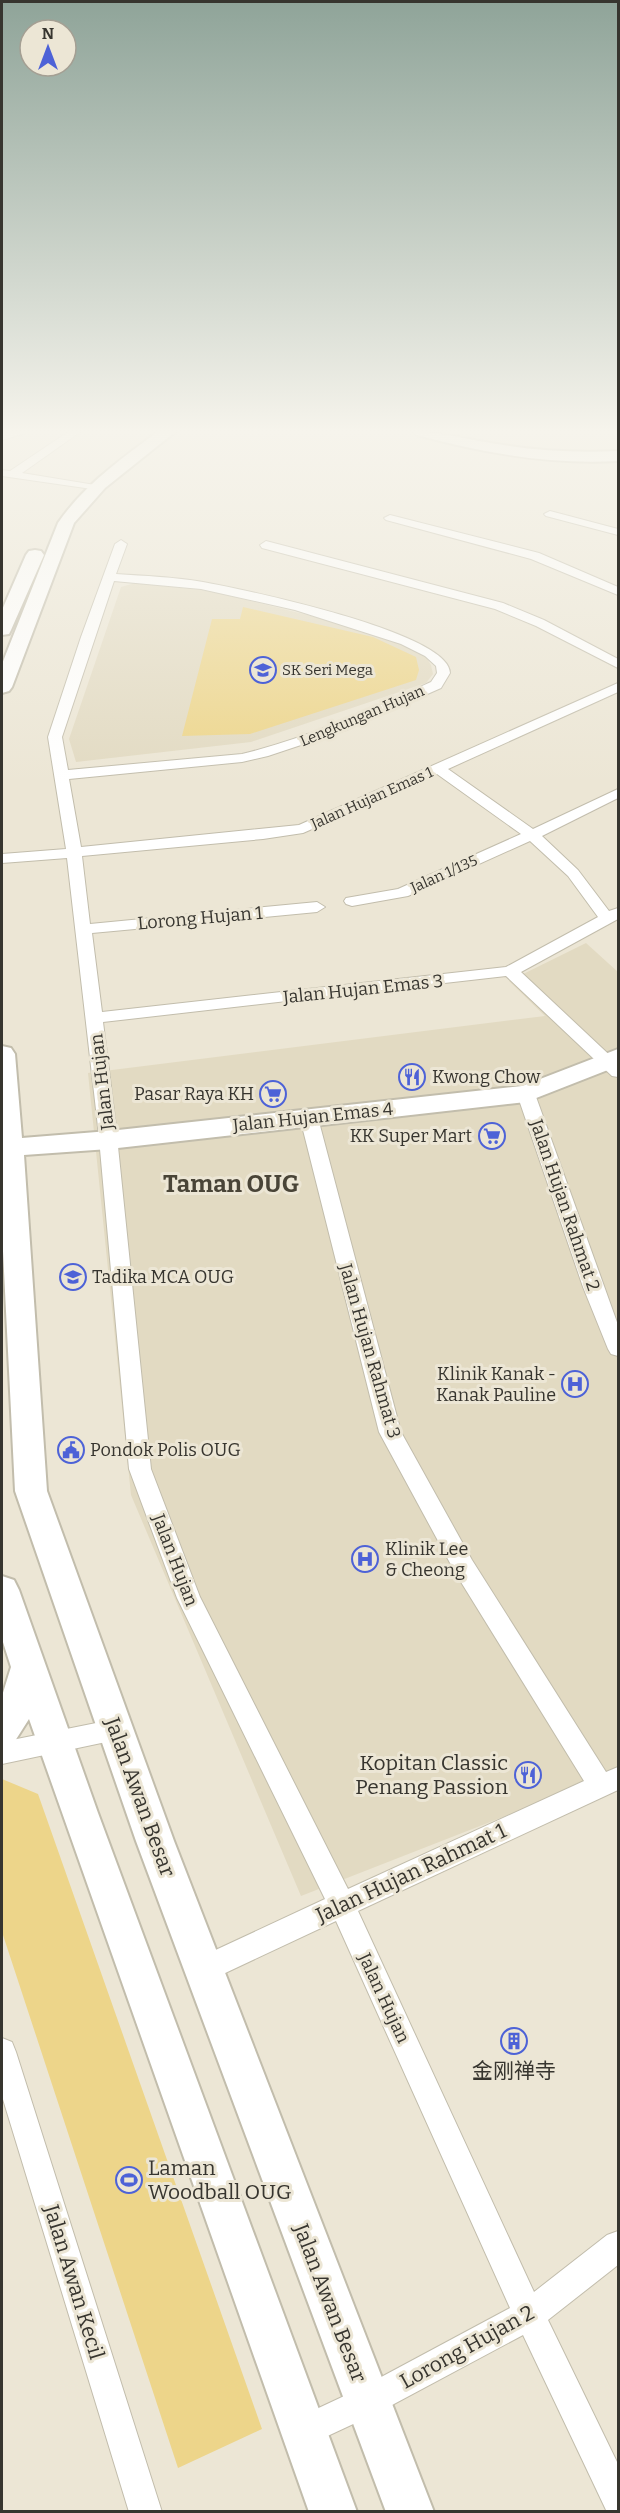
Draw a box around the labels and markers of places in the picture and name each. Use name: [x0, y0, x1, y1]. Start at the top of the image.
school or university icon: SK Seri Mega: [248, 655, 278, 685]
place label: SK Seri Mega: [282, 661, 373, 679]
restaurant icon: Kwong Chow: [397, 1062, 427, 1092]
place label: Kwong Chow: [432, 1066, 541, 1088]
supermarket icon: Pasar Raya KH: [258, 1079, 288, 1109]
place label: Pasar Raya KH: [134, 1083, 254, 1105]
supermarket icon: KK Super Mart: [477, 1121, 507, 1151]
place label: KK Super Mart: [350, 1125, 472, 1147]
school or university icon: Tadika MCA OUG: [58, 1262, 88, 1292]
place label: Tadika MCA OUG: [92, 1266, 234, 1288]
place label: Klinik Kanak - Kanak Pauline: [436, 1363, 556, 1406]
hospital icon: Klinik Kanak - Kanak Pauline: [560, 1369, 590, 1399]
public building icon: Pondok Polis OUG: [56, 1435, 86, 1465]
place label: Pondok Polis OUG: [90, 1439, 241, 1461]
place label: Klinik Lee & Cheong: [385, 1538, 468, 1581]
hospital icon: Klinik Lee & Cheong: [350, 1544, 380, 1574]
place label: Kopitan Classic Penang Passion: [355, 1750, 508, 1800]
restaurant icon: Kopitan Classic Penang Passion: [513, 1760, 543, 1790]
building icon: 金刚禅寺: [499, 2026, 529, 2056]
place label: 金刚禅寺: [472, 2058, 556, 2084]
place label: Laman Woodball OUG: [148, 2155, 291, 2205]
sports icon: Laman Woodball OUG: [114, 2165, 144, 2195]

